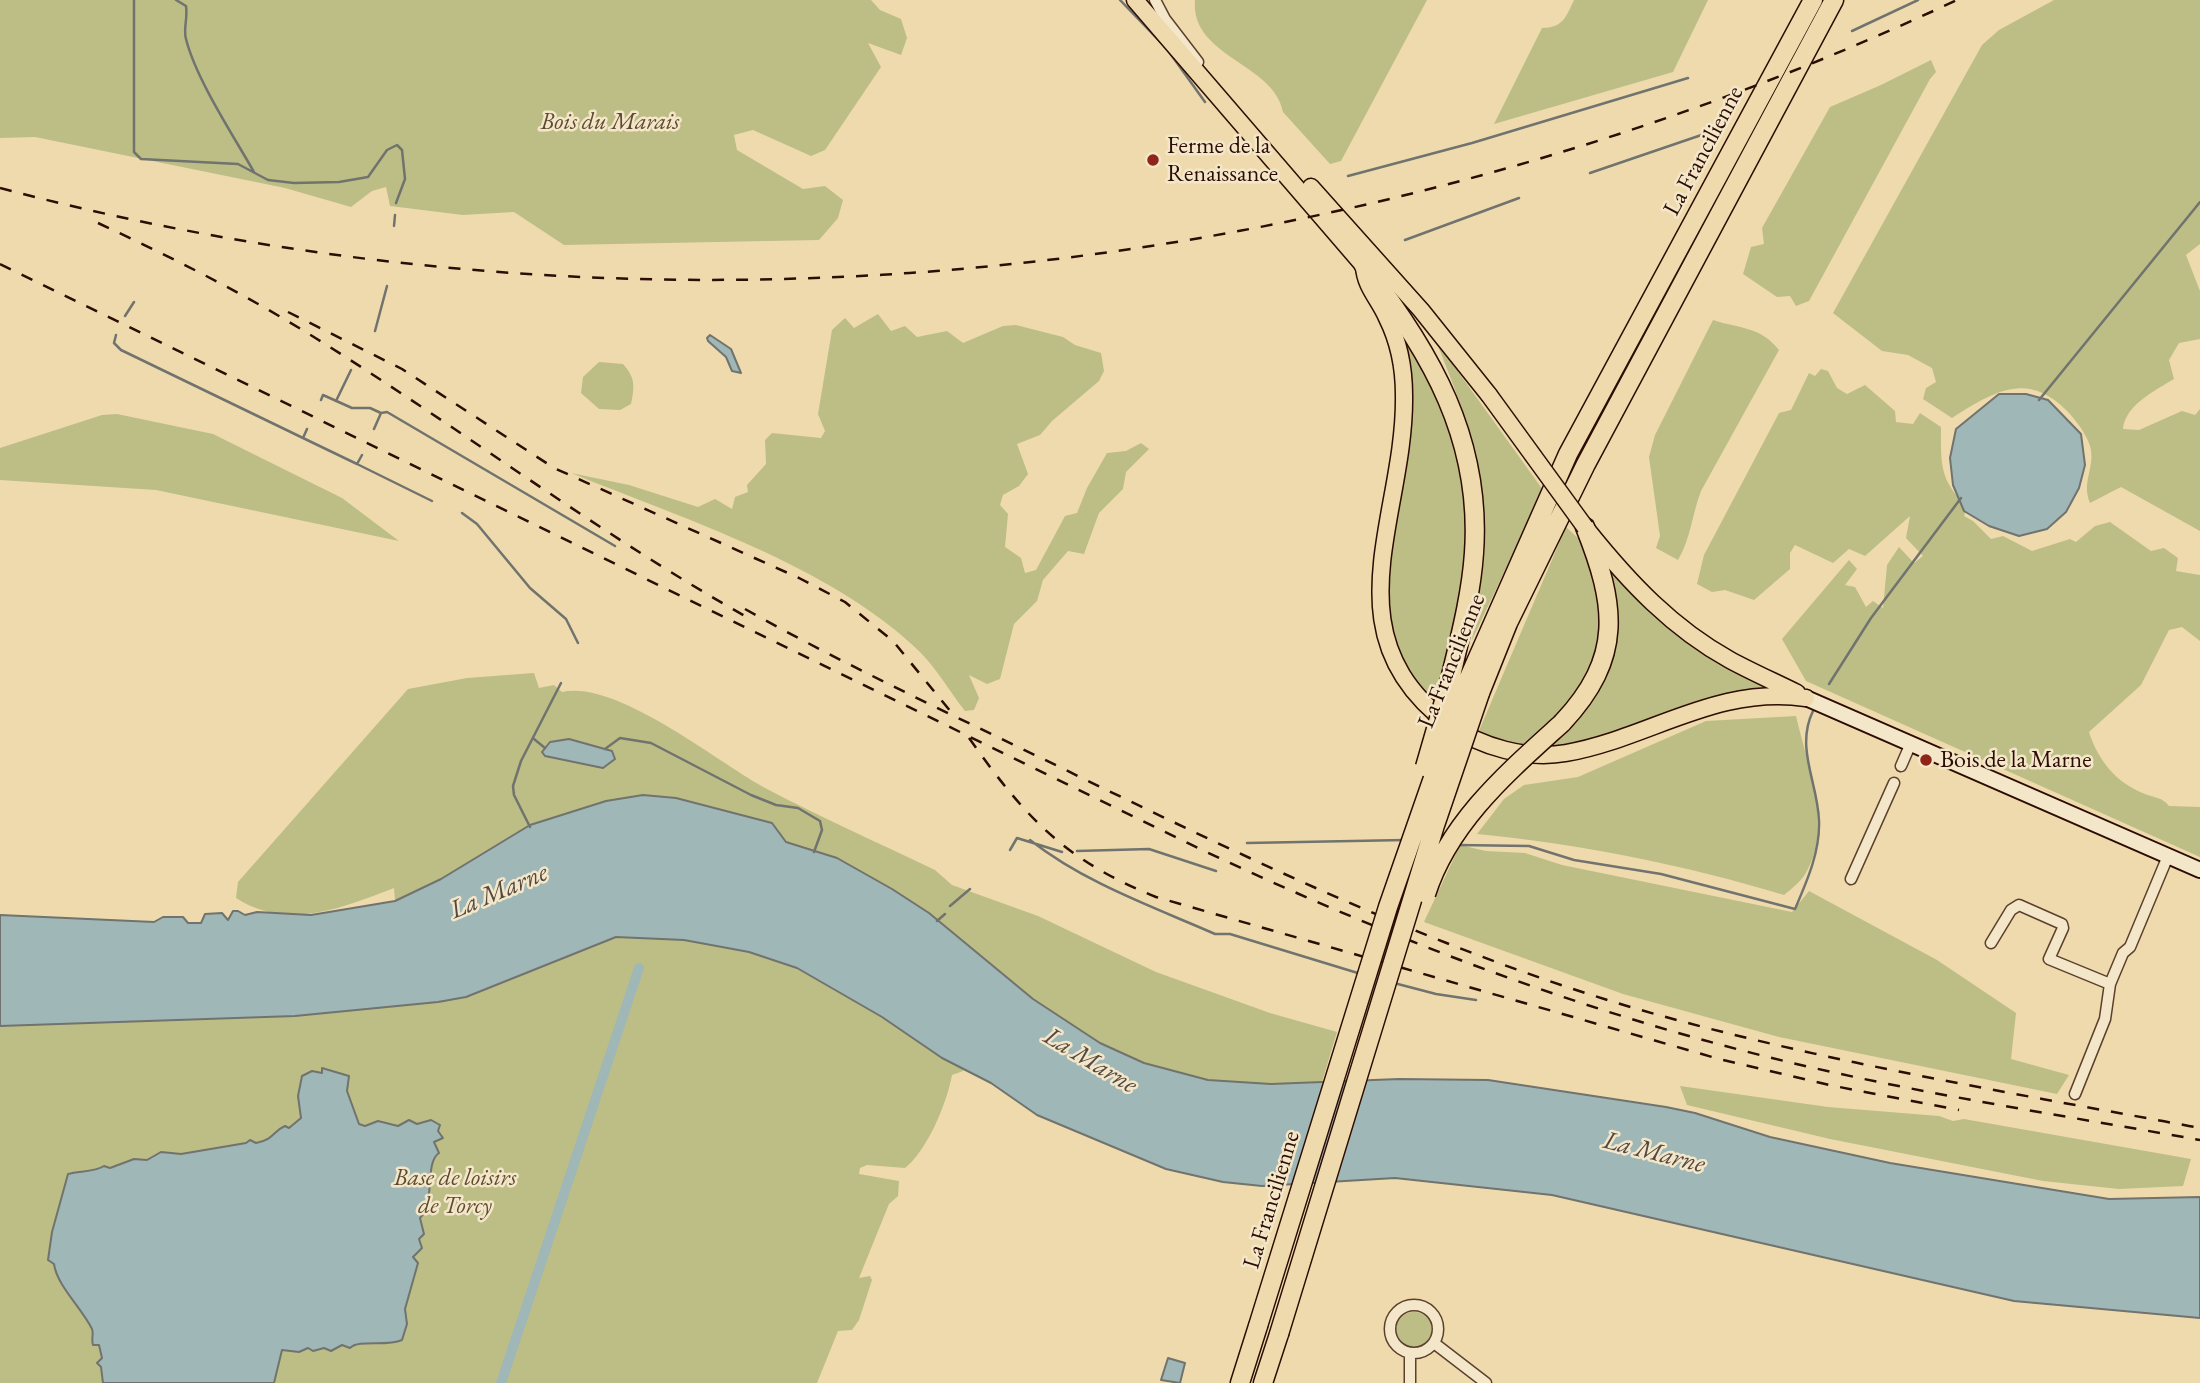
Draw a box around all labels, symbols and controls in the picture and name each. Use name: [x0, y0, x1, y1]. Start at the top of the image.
street label: La Francilienne: [1658, 81, 1750, 221]
park label: Bois du Marais: [541, 108, 679, 136]
place label: Ferme de la Renaissance: [1167, 132, 1278, 188]
marker: Ferme de la Renaissance: [1145, 152, 1161, 168]
street label: La Francilienne: [1412, 590, 1492, 732]
place label: Bois de la Marne: [1940, 746, 2092, 774]
marker: Bois de la Marne: [1918, 752, 1934, 768]
water label: La Marne: [445, 857, 553, 927]
water label: La Marne: [1038, 1021, 1142, 1101]
water label: La Marne: [1600, 1125, 1708, 1181]
street label: La Francilienne: [1237, 1128, 1307, 1272]
park label: Base de loisirs de Torcy: [394, 1164, 516, 1220]

